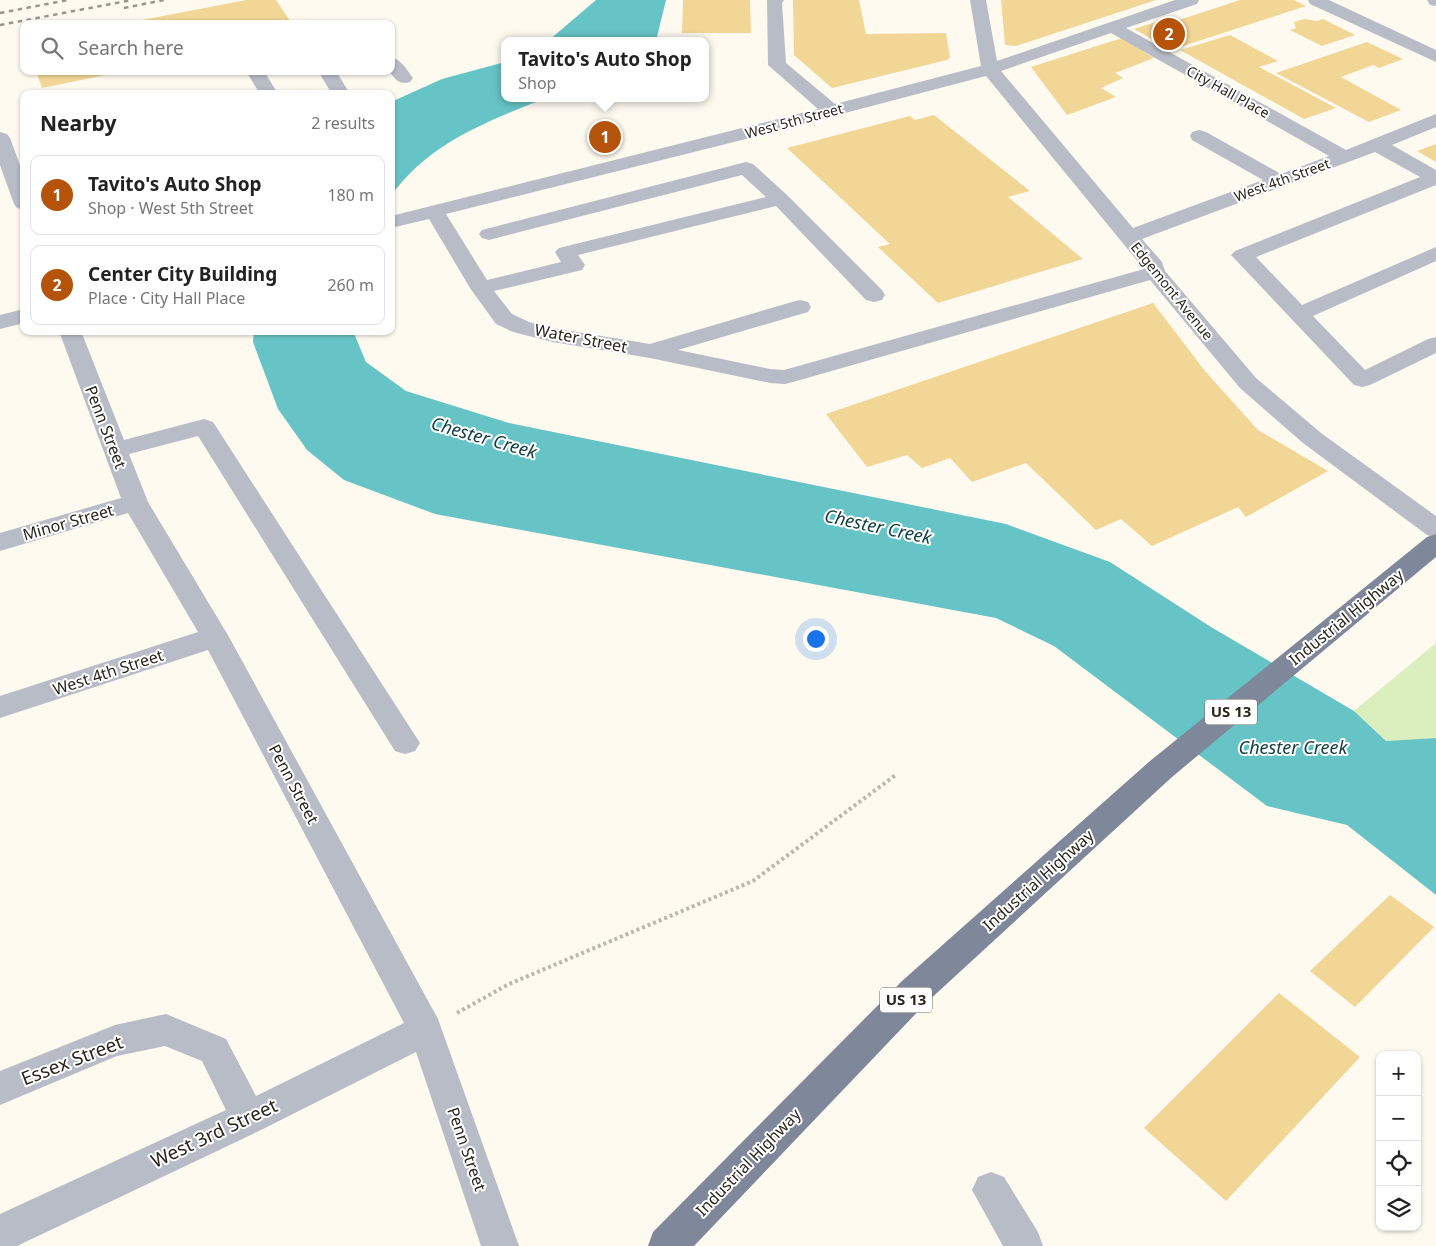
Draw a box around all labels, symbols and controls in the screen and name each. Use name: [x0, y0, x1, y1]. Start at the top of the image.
pin: 2: [1153, 15, 1185, 53]
search box: [20, 20, 395, 75]
icon: search: [38, 34, 66, 62]
text: Search here: [78, 35, 184, 61]
popup: [501, 37, 709, 102]
text: Tavito's Auto Shop: [518, 46, 692, 72]
street label: City Hall Place: [1183, 61, 1273, 122]
text: Shop: [518, 72, 556, 94]
street label: West 5th Street: [743, 98, 845, 143]
text: Nearby: [40, 109, 116, 137]
text: 2 results: [311, 112, 375, 134]
pin: 1: [589, 118, 621, 156]
street label: West 4th Street: [1231, 153, 1332, 206]
text: Tavito's Auto Shop: [88, 171, 262, 197]
text: 1: [52, 184, 62, 206]
text: 180 m: [327, 184, 374, 206]
text: Shop · West 5th Street: [88, 197, 254, 219]
street label: Edgemont Avenue: [1127, 238, 1218, 344]
text: Center City Building: [88, 261, 277, 287]
text: 2: [52, 274, 62, 296]
text: 260 m: [327, 274, 374, 296]
text: Place · City Hall Place: [88, 287, 245, 309]
street label: Water Street: [533, 318, 629, 358]
street label: Penn Street: [80, 382, 132, 472]
water label: Chester Creek: [429, 411, 541, 464]
street label: Minor Street: [20, 498, 116, 545]
water label: Chester Creek: [823, 503, 935, 549]
street label: Industrial Highway: [1284, 563, 1409, 670]
your location: [803, 626, 829, 652]
street label: West 4th Street: [50, 644, 166, 700]
road number: US 13: [1205, 700, 1257, 724]
water label: Chester Creek: [1239, 735, 1348, 759]
street label: Penn Street: [264, 740, 324, 828]
street label: Industrial Highway: [978, 824, 1099, 936]
road number: US 13: [880, 988, 932, 1012]
street label: Essex Street: [17, 1029, 127, 1091]
map controls: [1376, 1051, 1421, 1231]
button: +: [1376, 1051, 1421, 1096]
street label: West 3rd Street: [146, 1092, 282, 1174]
button: −: [1376, 1096, 1421, 1141]
street label: Industrial Highway: [691, 1103, 806, 1221]
street label: Penn Street: [442, 1104, 492, 1194]
button: locate: [1376, 1141, 1421, 1186]
button: layers: [1376, 1186, 1421, 1231]

